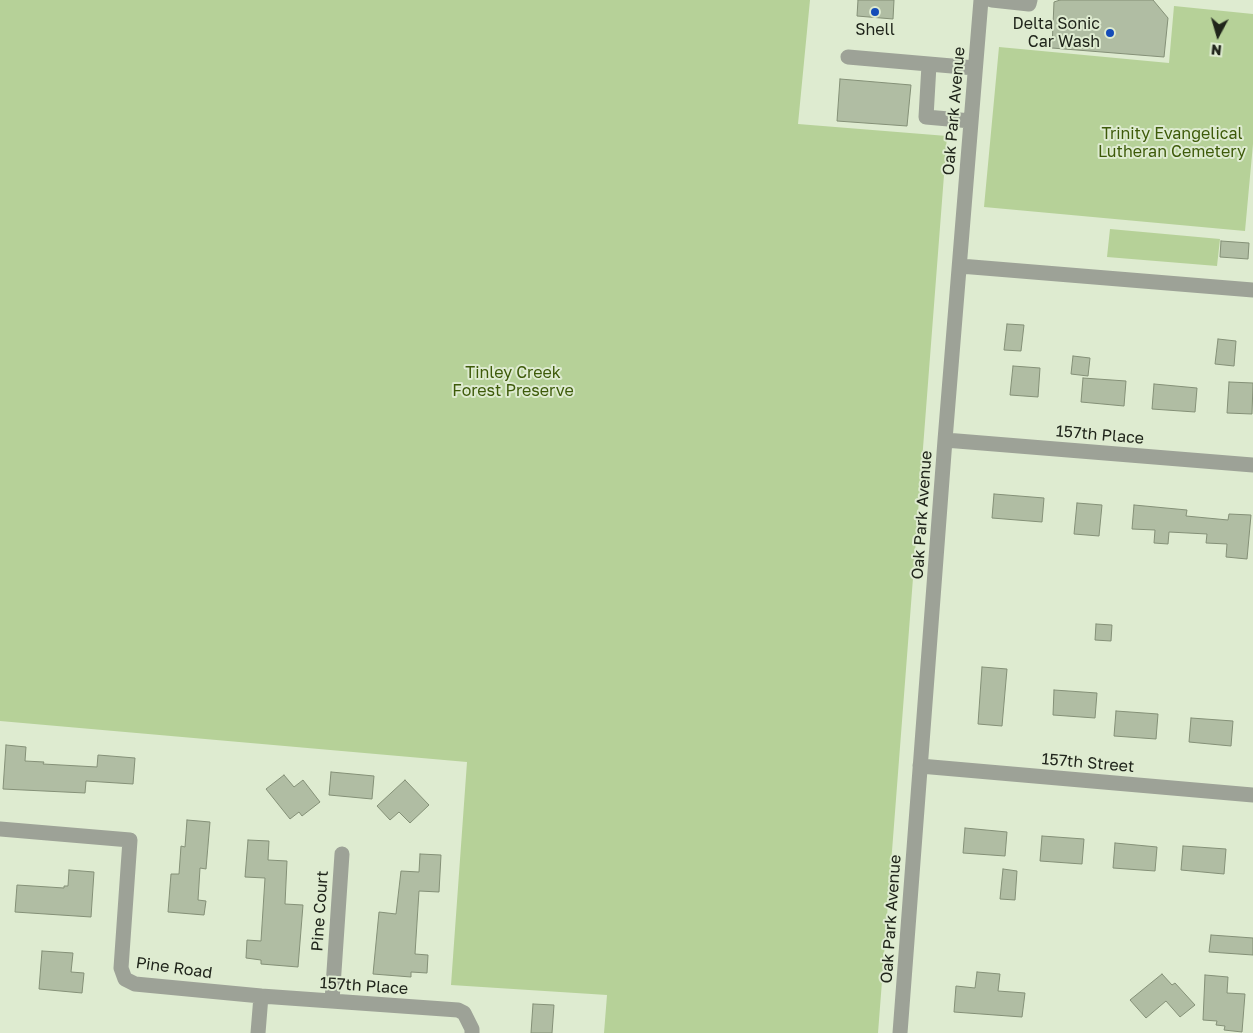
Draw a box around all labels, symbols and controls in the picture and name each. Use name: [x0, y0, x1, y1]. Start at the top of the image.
marker: Shell: [869, 6, 881, 18]
north arrow: [1193, 10, 1243, 60]
place label: Delta Sonic Car Wash: [1013, 14, 1100, 52]
place label: Shell: [855, 20, 895, 40]
marker: Delta Sonic Car Wash: [1104, 27, 1116, 39]
text: N: [1210, 41, 1223, 59]
street label: Oak Park Avenue: [939, 46, 969, 176]
park label: Trinity Evangelical Lutheran Cemetery: [1098, 124, 1246, 162]
park label: Tinley Creek Forest Preserve: [452, 363, 574, 401]
street label: 157th Place: [1055, 422, 1145, 448]
street label: Oak Park Avenue: [908, 450, 936, 580]
street label: 157th Street: [1041, 749, 1135, 777]
street label: Oak Park Avenue: [877, 854, 905, 984]
street label: Pine Court: [308, 870, 332, 952]
street label: Pine Road: [134, 953, 214, 983]
street label: 157th Place: [319, 973, 409, 999]

